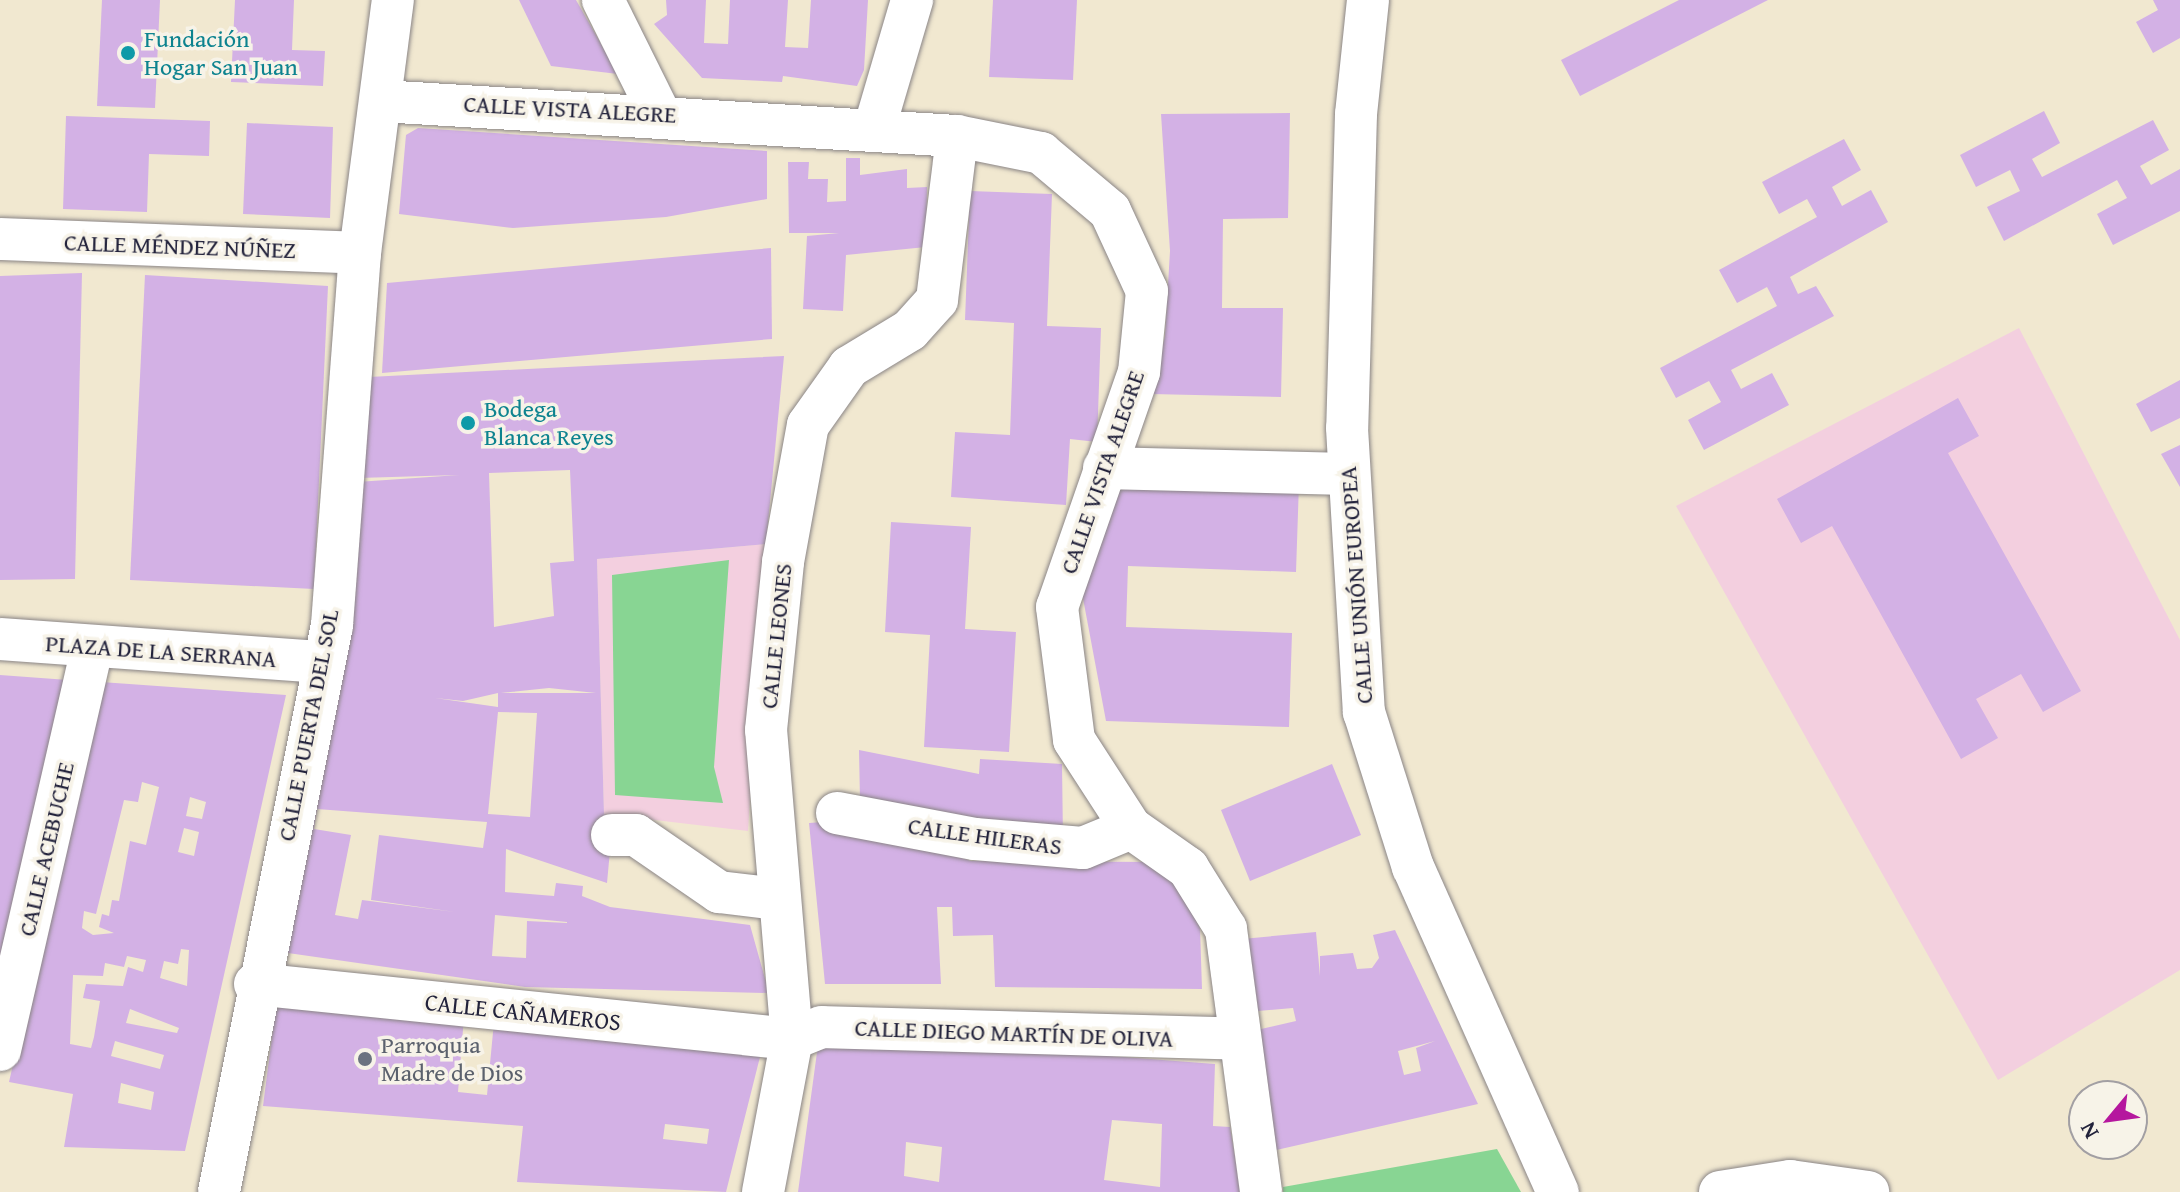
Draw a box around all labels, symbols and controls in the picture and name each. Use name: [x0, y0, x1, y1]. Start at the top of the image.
place label: Fundación Hogar San Juan: [144, 25, 298, 81]
marker: Fundación Hogar San Juan: [119, 44, 137, 62]
street label: CALLE VISTA ALEGRE: [463, 89, 677, 129]
street label: CALLE MÉNDEZ NÚÑEZ: [64, 228, 296, 264]
street label: CALLE VISTA ALEGRE: [1054, 367, 1150, 577]
place label: Bodega Blanca Reyes: [484, 395, 614, 451]
marker: Bodega Blanca Reyes: [459, 414, 477, 432]
street label: CALLE UNIÓN EUROPEA: [1333, 465, 1379, 705]
street label: CALLE LEONES: [754, 562, 798, 710]
street label: CALLE PUERTA DEL SOL: [271, 607, 345, 843]
street label: PLAZA DE LA SERRANA: [45, 629, 277, 673]
street label: CALLE ACEBUCHE: [12, 759, 80, 939]
street label: CALLE HILERAS: [906, 811, 1064, 861]
street label: CALLE CAÑAMEROS: [424, 987, 622, 1037]
street label: CALLE DIEGO MARTÍN DE OLIVA: [854, 1013, 1174, 1053]
place label: Parroquia Madre de Dios: [381, 1031, 523, 1087]
marker: Parroquia Madre de Dios: [356, 1050, 374, 1068]
north arrow: [2068, 1080, 2148, 1160]
text: N: [2071, 1116, 2106, 1145]

